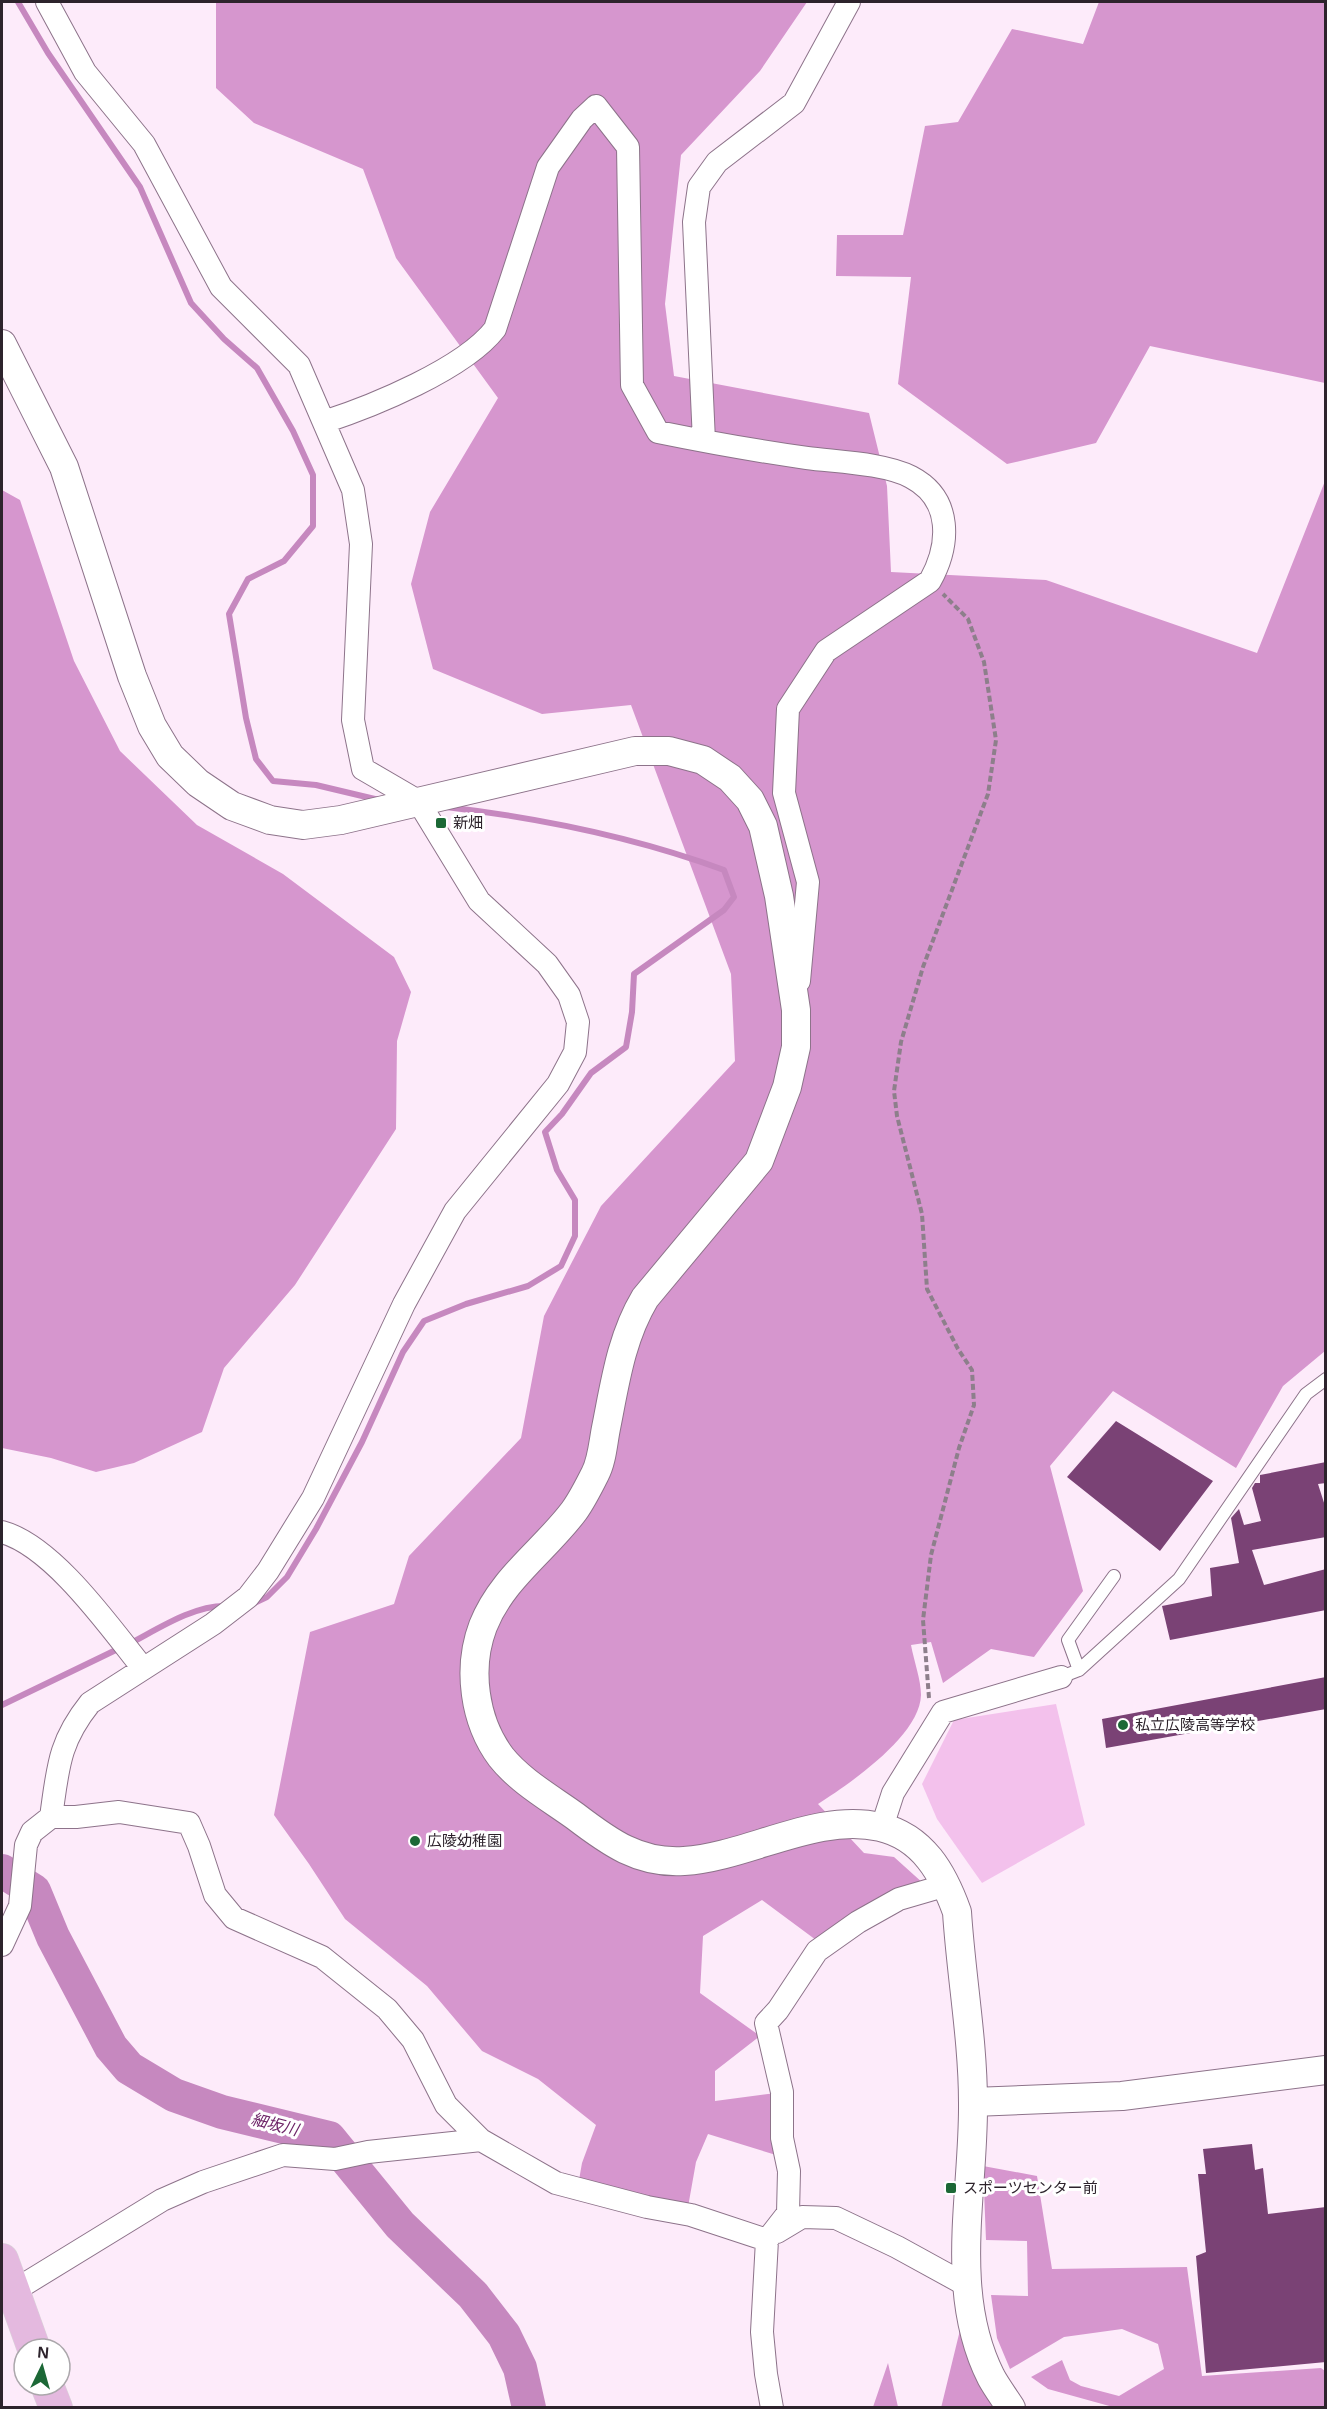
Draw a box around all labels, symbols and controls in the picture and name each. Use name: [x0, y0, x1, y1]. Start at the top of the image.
place label: 新畑: [453, 814, 483, 831]
marker: 新畑: [434, 816, 448, 830]
place label: 私立広陵高等学校: [1135, 1716, 1255, 1733]
marker: 私立広陵高等学校: [1116, 1718, 1130, 1732]
place label: 広陵幼稚園: [427, 1832, 502, 1849]
marker: 広陵幼稚園: [408, 1834, 422, 1848]
water label: 細坂川: [250, 2110, 302, 2139]
place label: スポーツセンター前: [963, 2179, 1098, 2196]
marker: スポーツセンター前: [944, 2181, 958, 2195]
north arrow: [12, 2337, 72, 2397]
text: N: [37, 2344, 50, 2362]

